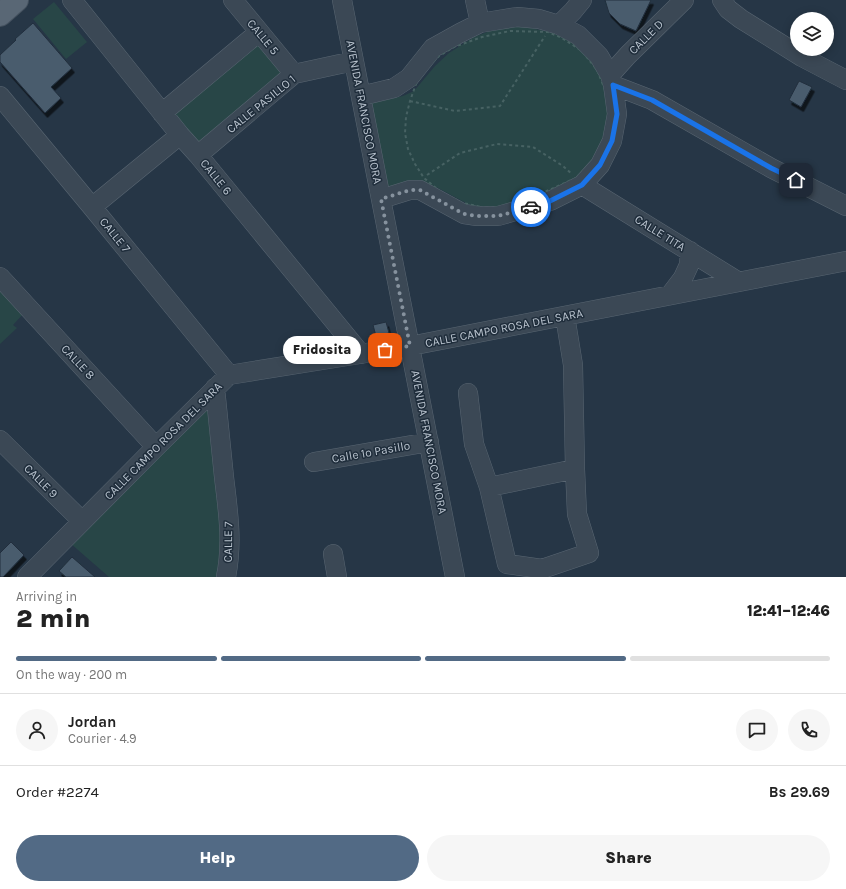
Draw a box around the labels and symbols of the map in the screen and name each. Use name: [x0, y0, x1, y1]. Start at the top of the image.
street label: CALLE 5: [244, 16, 282, 58]
street label: CALLE D: [626, 17, 666, 57]
street label: AVENIDA FRANCISCO MORA: [343, 39, 385, 185]
street label: CALLE PASILLO 1: [224, 72, 298, 136]
street label: CALLE 6: [197, 156, 235, 198]
pin: [779, 163, 813, 197]
courier: [511, 187, 551, 227]
street label: CALLE TITA: [632, 212, 688, 254]
street label: CALLE 7: [97, 215, 133, 256]
street label: CALLE CAMPO ROSA DEL SARA: [424, 306, 584, 350]
pin: [368, 333, 402, 367]
callout: Fridosita: [283, 336, 361, 364]
street label: CALLE 8: [58, 342, 98, 382]
street label: AVENIDA FRANCISCO MORA: [408, 369, 450, 515]
street label: CALLE CAMPO ROSA DEL SARA: [101, 379, 225, 503]
street label: Calle 1º Pasillo: [331, 438, 411, 466]
street label: CALLE 9: [21, 461, 61, 501]
street label: CALLE 7: [221, 521, 235, 562]

